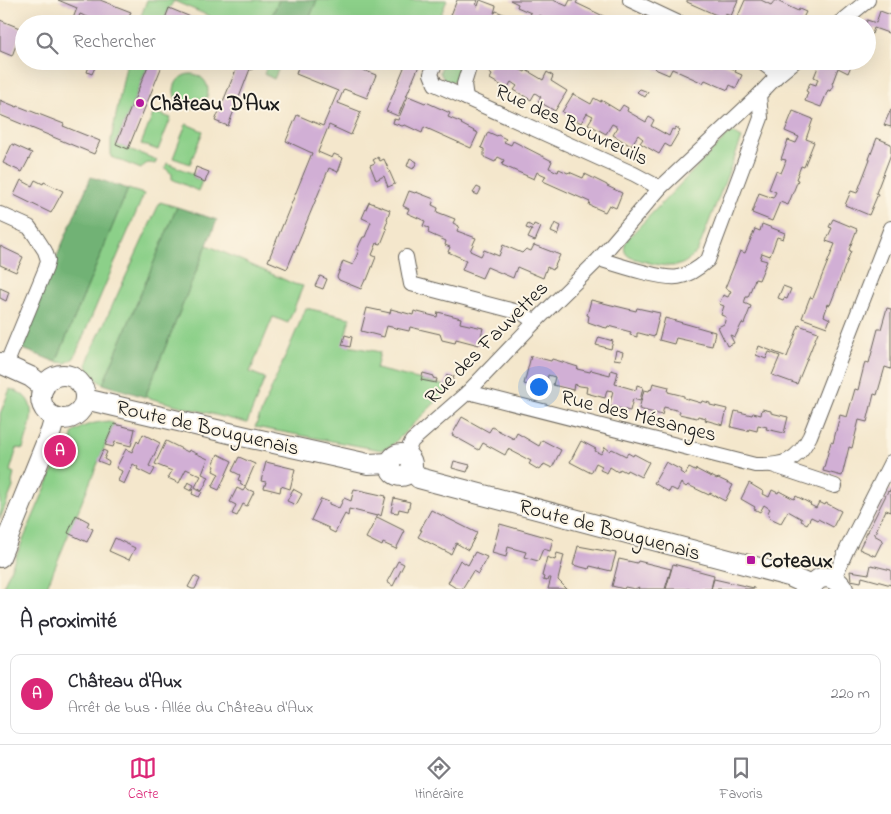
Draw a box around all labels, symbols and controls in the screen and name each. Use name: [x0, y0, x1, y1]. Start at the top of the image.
search box: [15, 15, 876, 70]
icon: search: [33, 29, 61, 57]
text: Rechercher: [73, 29, 156, 56]
street label: Rue des Bouvreuils: [489, 77, 653, 175]
place label: Château D'Aux: [150, 90, 280, 120]
marker: Château D'Aux: [134, 97, 146, 109]
street label: Rue des Fauvettes: [419, 275, 556, 412]
your location: [526, 374, 552, 400]
street label: Rue des Mésanges: [557, 383, 720, 453]
street label: Route de Bouguenais: [113, 393, 302, 467]
pin: A: [44, 432, 76, 470]
street label: Route de Bouguenais: [515, 492, 704, 572]
place label: Coteaux: [761, 547, 833, 577]
marker: Coteaux: [745, 554, 757, 566]
text: À proximité: [20, 607, 117, 637]
text: Château d'Aux: [68, 669, 182, 696]
text: A: [32, 682, 42, 706]
text: 220 m: [831, 682, 870, 706]
text: Arrêt de bus · Allée du Château d'Aux: [68, 696, 313, 720]
tab: Carte: [128, 754, 159, 805]
tab: Itinéraire: [415, 754, 463, 805]
tab: Favoris: [720, 754, 763, 805]

